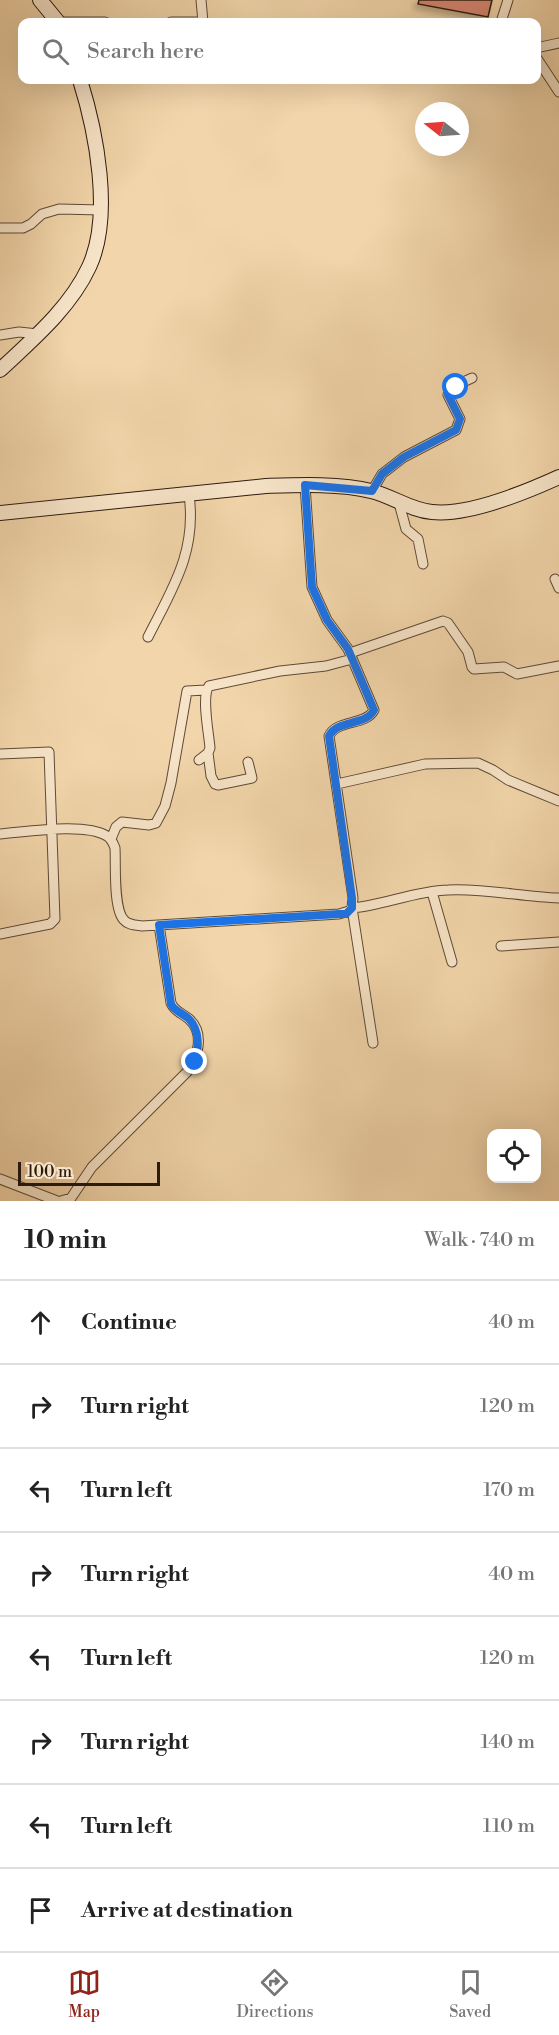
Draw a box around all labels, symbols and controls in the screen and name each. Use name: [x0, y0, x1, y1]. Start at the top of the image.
search box: [18, 18, 541, 84]
icon: search: [39, 35, 72, 68]
text: Search here: [87, 38, 204, 65]
north arrow: [415, 102, 469, 156]
route start: [442, 373, 468, 399]
route end: [181, 1048, 207, 1074]
map controls: [487, 1129, 541, 1183]
button: locate: [487, 1129, 541, 1183]
scale bar: [18, 1159, 160, 1186]
text: 100 m: [27, 1162, 72, 1182]
text: 10 min: [24, 1224, 107, 1256]
text: Walk · 740 m: [424, 1228, 535, 1253]
icon: ahead: [24, 1306, 57, 1339]
text: Continue: [81, 1309, 177, 1336]
text: 40 m: [488, 1310, 535, 1335]
icon: right: [24, 1390, 57, 1423]
text: Turn right: [81, 1393, 189, 1420]
text: 120 m: [480, 1394, 535, 1419]
icon: left: [24, 1474, 57, 1507]
text: Turn left: [81, 1477, 172, 1504]
text: 170 m: [483, 1478, 535, 1503]
icon: right: [24, 1558, 57, 1591]
text: Turn right: [81, 1561, 189, 1588]
text: 40 m: [488, 1562, 535, 1587]
icon: left: [24, 1642, 57, 1675]
text: Turn left: [81, 1645, 172, 1672]
text: 120 m: [480, 1646, 535, 1671]
icon: right: [24, 1726, 57, 1759]
text: Turn right: [81, 1729, 189, 1756]
text: 140 m: [480, 1730, 535, 1755]
icon: left: [24, 1810, 57, 1843]
text: Turn left: [81, 1813, 172, 1840]
text: 110 m: [483, 1814, 535, 1839]
icon: arrive: [24, 1894, 57, 1927]
text: Arrive at destination: [81, 1897, 293, 1924]
tab: Map: [68, 1966, 101, 2022]
tab: Directions: [236, 1966, 314, 2022]
tab: Saved: [449, 1966, 491, 2022]

